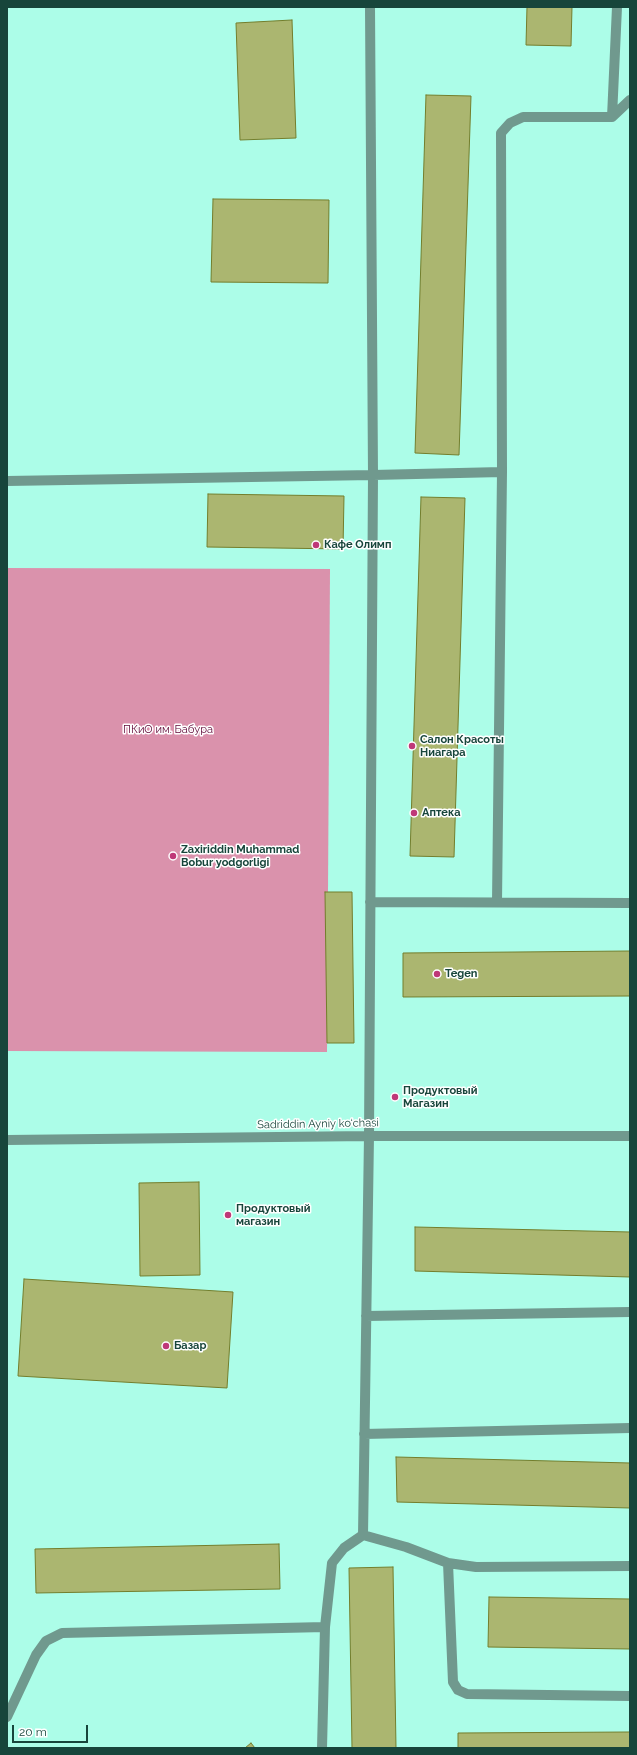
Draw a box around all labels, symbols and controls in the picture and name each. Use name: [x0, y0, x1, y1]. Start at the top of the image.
place label: Кафе Олимп: [324, 538, 391, 552]
marker: Кафе Олимп: [311, 540, 321, 550]
park label: ПКиО им. Бабура: [123, 723, 213, 737]
place label: Салон Красоты Ниагара: [420, 733, 504, 759]
marker: Салон Красоты Ниагара: [407, 741, 417, 751]
place label: Аптека: [422, 806, 460, 820]
marker: Аптека: [409, 808, 419, 818]
place label: Zaxiriddin Muhammad Bobur yodgorligi: [181, 843, 299, 869]
marker: Zaxiriddin Muhammad Bobur yodgorligi: [168, 851, 178, 861]
place label: Tegen: [445, 967, 478, 981]
marker: Tegen: [432, 969, 442, 979]
place label: Продуктовый Магазин: [403, 1084, 477, 1110]
marker: Продуктовый Магазин: [390, 1092, 400, 1102]
street label: Sadriddin Ayniy ko‘chasi: [257, 1116, 379, 1132]
place label: Продуктовый магазин: [236, 1202, 310, 1228]
marker: Продуктовый магазин: [223, 1210, 233, 1220]
place label: Базар: [174, 1339, 206, 1353]
marker: Базар: [161, 1341, 171, 1351]
scale bar: [14, 1717, 90, 1743]
text: 20 m: [19, 1725, 47, 1739]

